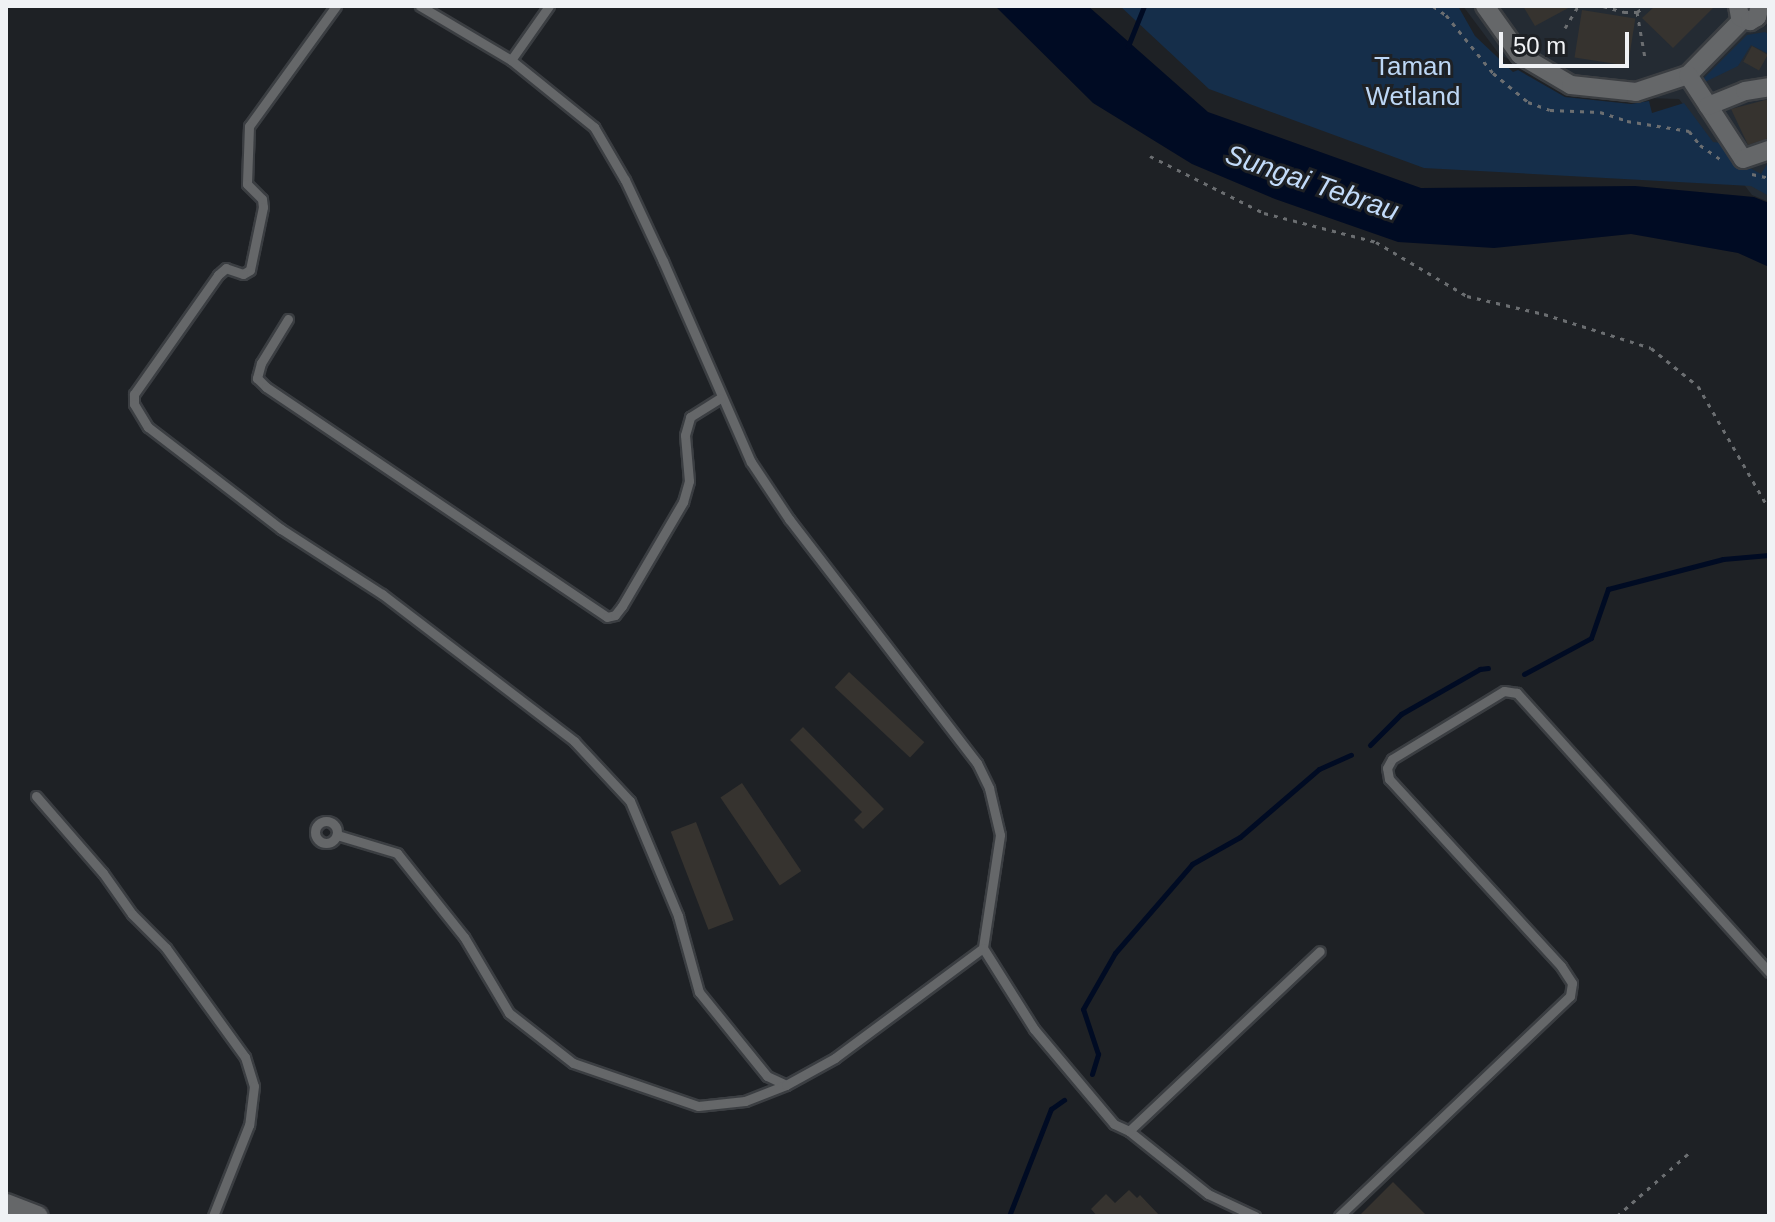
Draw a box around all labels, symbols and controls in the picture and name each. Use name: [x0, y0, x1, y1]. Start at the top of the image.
scale bar: [1503, 16, 1633, 66]
text: 50 m: [1513, 32, 1566, 59]
park label: Taman Wetland: [1366, 51, 1460, 112]
water label: Sungai Tebrau: [1221, 138, 1403, 228]

